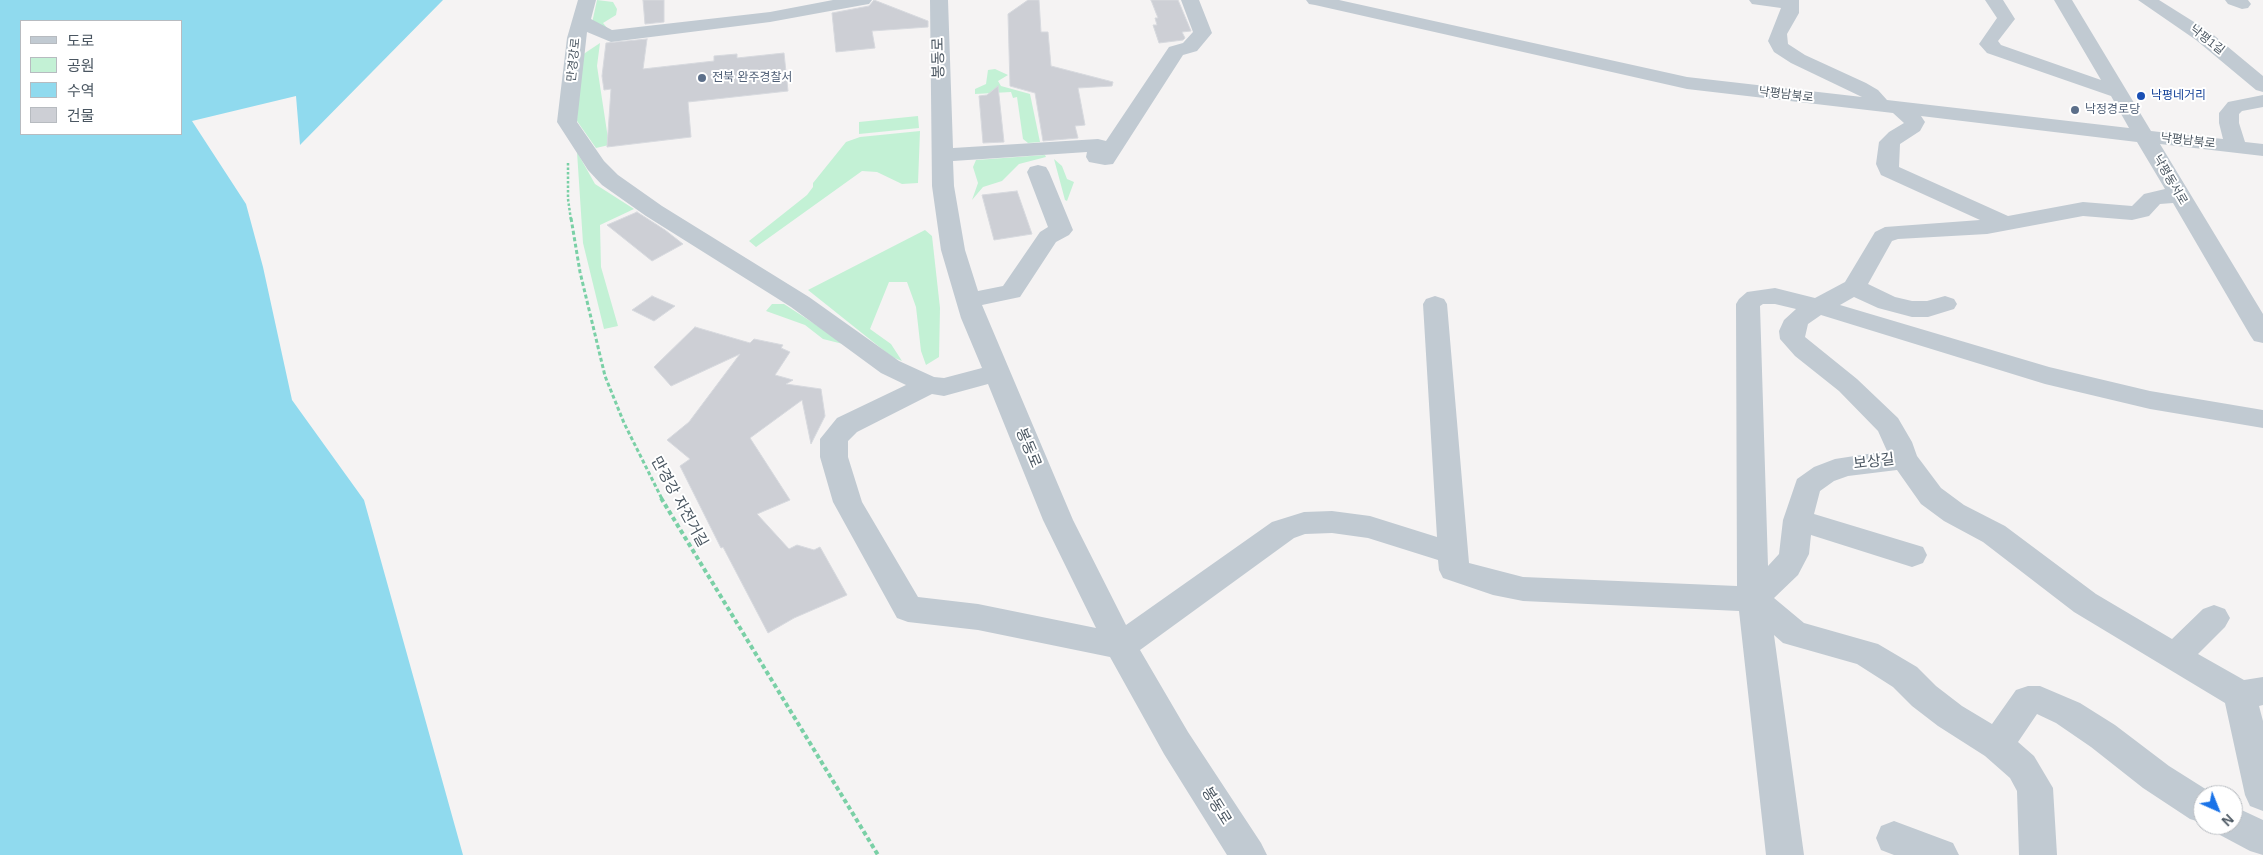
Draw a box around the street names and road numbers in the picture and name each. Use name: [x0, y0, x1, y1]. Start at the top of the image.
street label: 낙평1길: [2187, 22, 2227, 58]
street label: 만경강로: [565, 37, 583, 83]
street label: 봉동로: [930, 37, 948, 79]
street label: 낙평남북로: [1758, 84, 1814, 106]
street label: 낙평남북로: [2160, 130, 2216, 152]
street label: 낙평동서로: [2150, 152, 2190, 208]
street label: 봉동로: [1012, 425, 1044, 471]
street label: 보상길: [1852, 451, 1896, 473]
street label: 만경강 자전거길: [647, 454, 711, 550]
street label: 봉동로: [1197, 784, 1235, 828]

